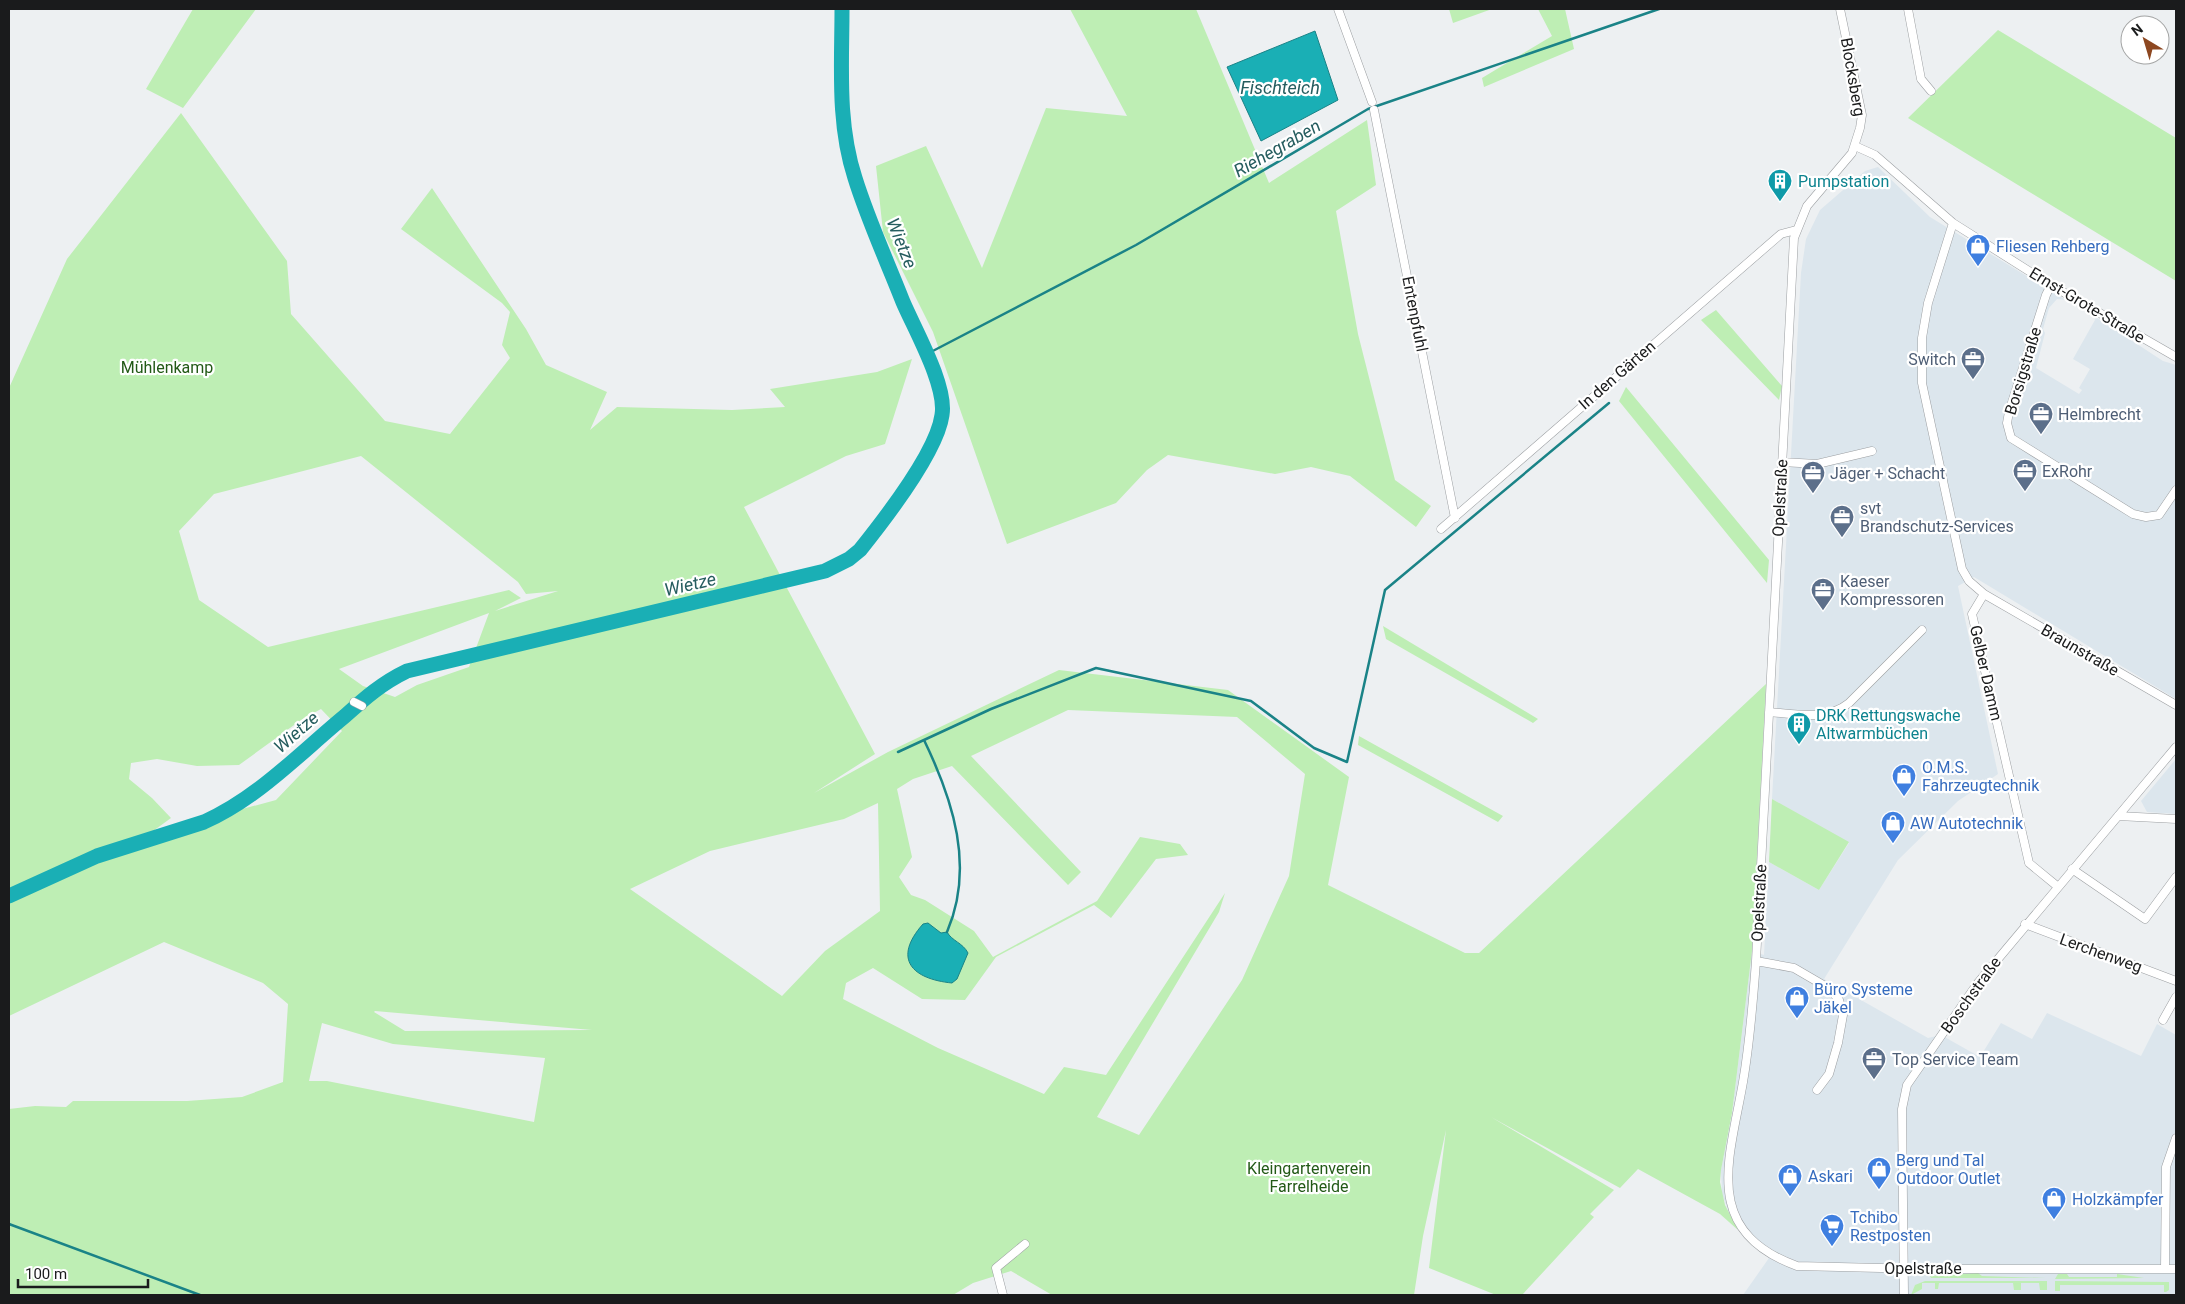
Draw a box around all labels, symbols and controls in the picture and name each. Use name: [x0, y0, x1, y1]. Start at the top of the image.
north arrow: [2120, 15, 2170, 65]
text: N: [2128, 20, 2146, 39]
street label: Blocksberg: [1837, 36, 1869, 118]
water label: Fischteich: [1240, 77, 1320, 98]
water label: Riehegraben: [1230, 115, 1324, 181]
building icon: Pumpstation: [1767, 168, 1793, 202]
place label: Pumpstation: [1798, 172, 1889, 191]
water label: Wietze: [882, 215, 922, 271]
shop icon: Fliesen Rehberg: [1965, 233, 1991, 267]
place label: Fliesen Rehberg: [1996, 237, 2110, 256]
street label: Ernst-Grote-Straße: [2026, 263, 2148, 347]
street label: Entenpfuhl: [1398, 275, 1432, 353]
street label: Borsigstraße: [2001, 325, 2045, 417]
street label: In den Gärten: [1575, 337, 1659, 413]
office icon: Switch: [1960, 346, 1986, 380]
place label: Switch: [1908, 350, 1956, 369]
park label: Mühlenkamp: [121, 358, 213, 377]
office icon: Helmbrecht: [2028, 401, 2054, 435]
place label: Helmbrecht: [2058, 405, 2141, 424]
office icon: ExRohr: [2012, 458, 2038, 492]
street label: Opelstraße: [1768, 459, 1792, 537]
office icon: Jäger + Schacht: [1800, 460, 1826, 494]
place label: ExRohr: [2042, 462, 2093, 481]
place label: Jäger + Schacht: [1830, 464, 1945, 483]
place label: svt Brandschutz-Services: [1860, 499, 2014, 536]
office icon: svt Brandschutz-Services: [1829, 504, 1855, 538]
water label: Wietze: [662, 568, 718, 600]
place label: Kaeser Kompressoren: [1840, 572, 1944, 609]
office icon: Kaeser Kompressoren: [1810, 577, 1836, 611]
street label: Braunstraße: [2038, 620, 2122, 680]
street label: Gelber Damm: [1966, 623, 2006, 723]
place label: DRK Rettungswache Altwarmbüchen: [1816, 706, 1960, 743]
water label: Wietze: [269, 707, 323, 757]
building icon: DRK Rettungswache Altwarmbüchen: [1786, 711, 1812, 745]
place label: O.M.S. Fahrzeugtechnik: [1922, 758, 2040, 795]
shop icon: O.M.S. Fahrzeugtechnik: [1891, 763, 1917, 797]
shop icon: AW Autotechnik: [1880, 810, 1906, 844]
place label: AW Autotechnik: [1910, 814, 2024, 833]
street label: Opelstraße: [1747, 864, 1771, 942]
street label: Lerchenweg: [2057, 929, 2145, 977]
street label: Boschstraße: [1937, 953, 2005, 1037]
place label: Büro Systeme Jäkel: [1814, 980, 1913, 1017]
shop icon: Büro Systeme Jäkel: [1784, 985, 1810, 1019]
office icon: Top Service Team: [1861, 1046, 1887, 1080]
place label: Top Service Team: [1892, 1050, 2019, 1069]
place label: Berg und Tal Outdoor Outlet: [1896, 1151, 2000, 1188]
shop icon: Berg und Tal Outdoor Outlet: [1866, 1156, 1892, 1190]
park label: Kleingartenverein Farrelheide: [1247, 1159, 1371, 1196]
shop icon: Askari: [1777, 1163, 1803, 1197]
place label: Askari: [1808, 1167, 1853, 1186]
shop icon: Holzkämpfer: [2041, 1186, 2067, 1220]
place label: Holzkämpfer: [2072, 1190, 2164, 1209]
place label: Tchibo Restposten: [1850, 1208, 1931, 1245]
supermarket icon: Tchibo Restposten: [1819, 1213, 1845, 1247]
scale bar: [18, 1256, 148, 1288]
street label: Opelstraße: [1884, 1259, 1962, 1278]
text: 100 m: [25, 1265, 67, 1283]

